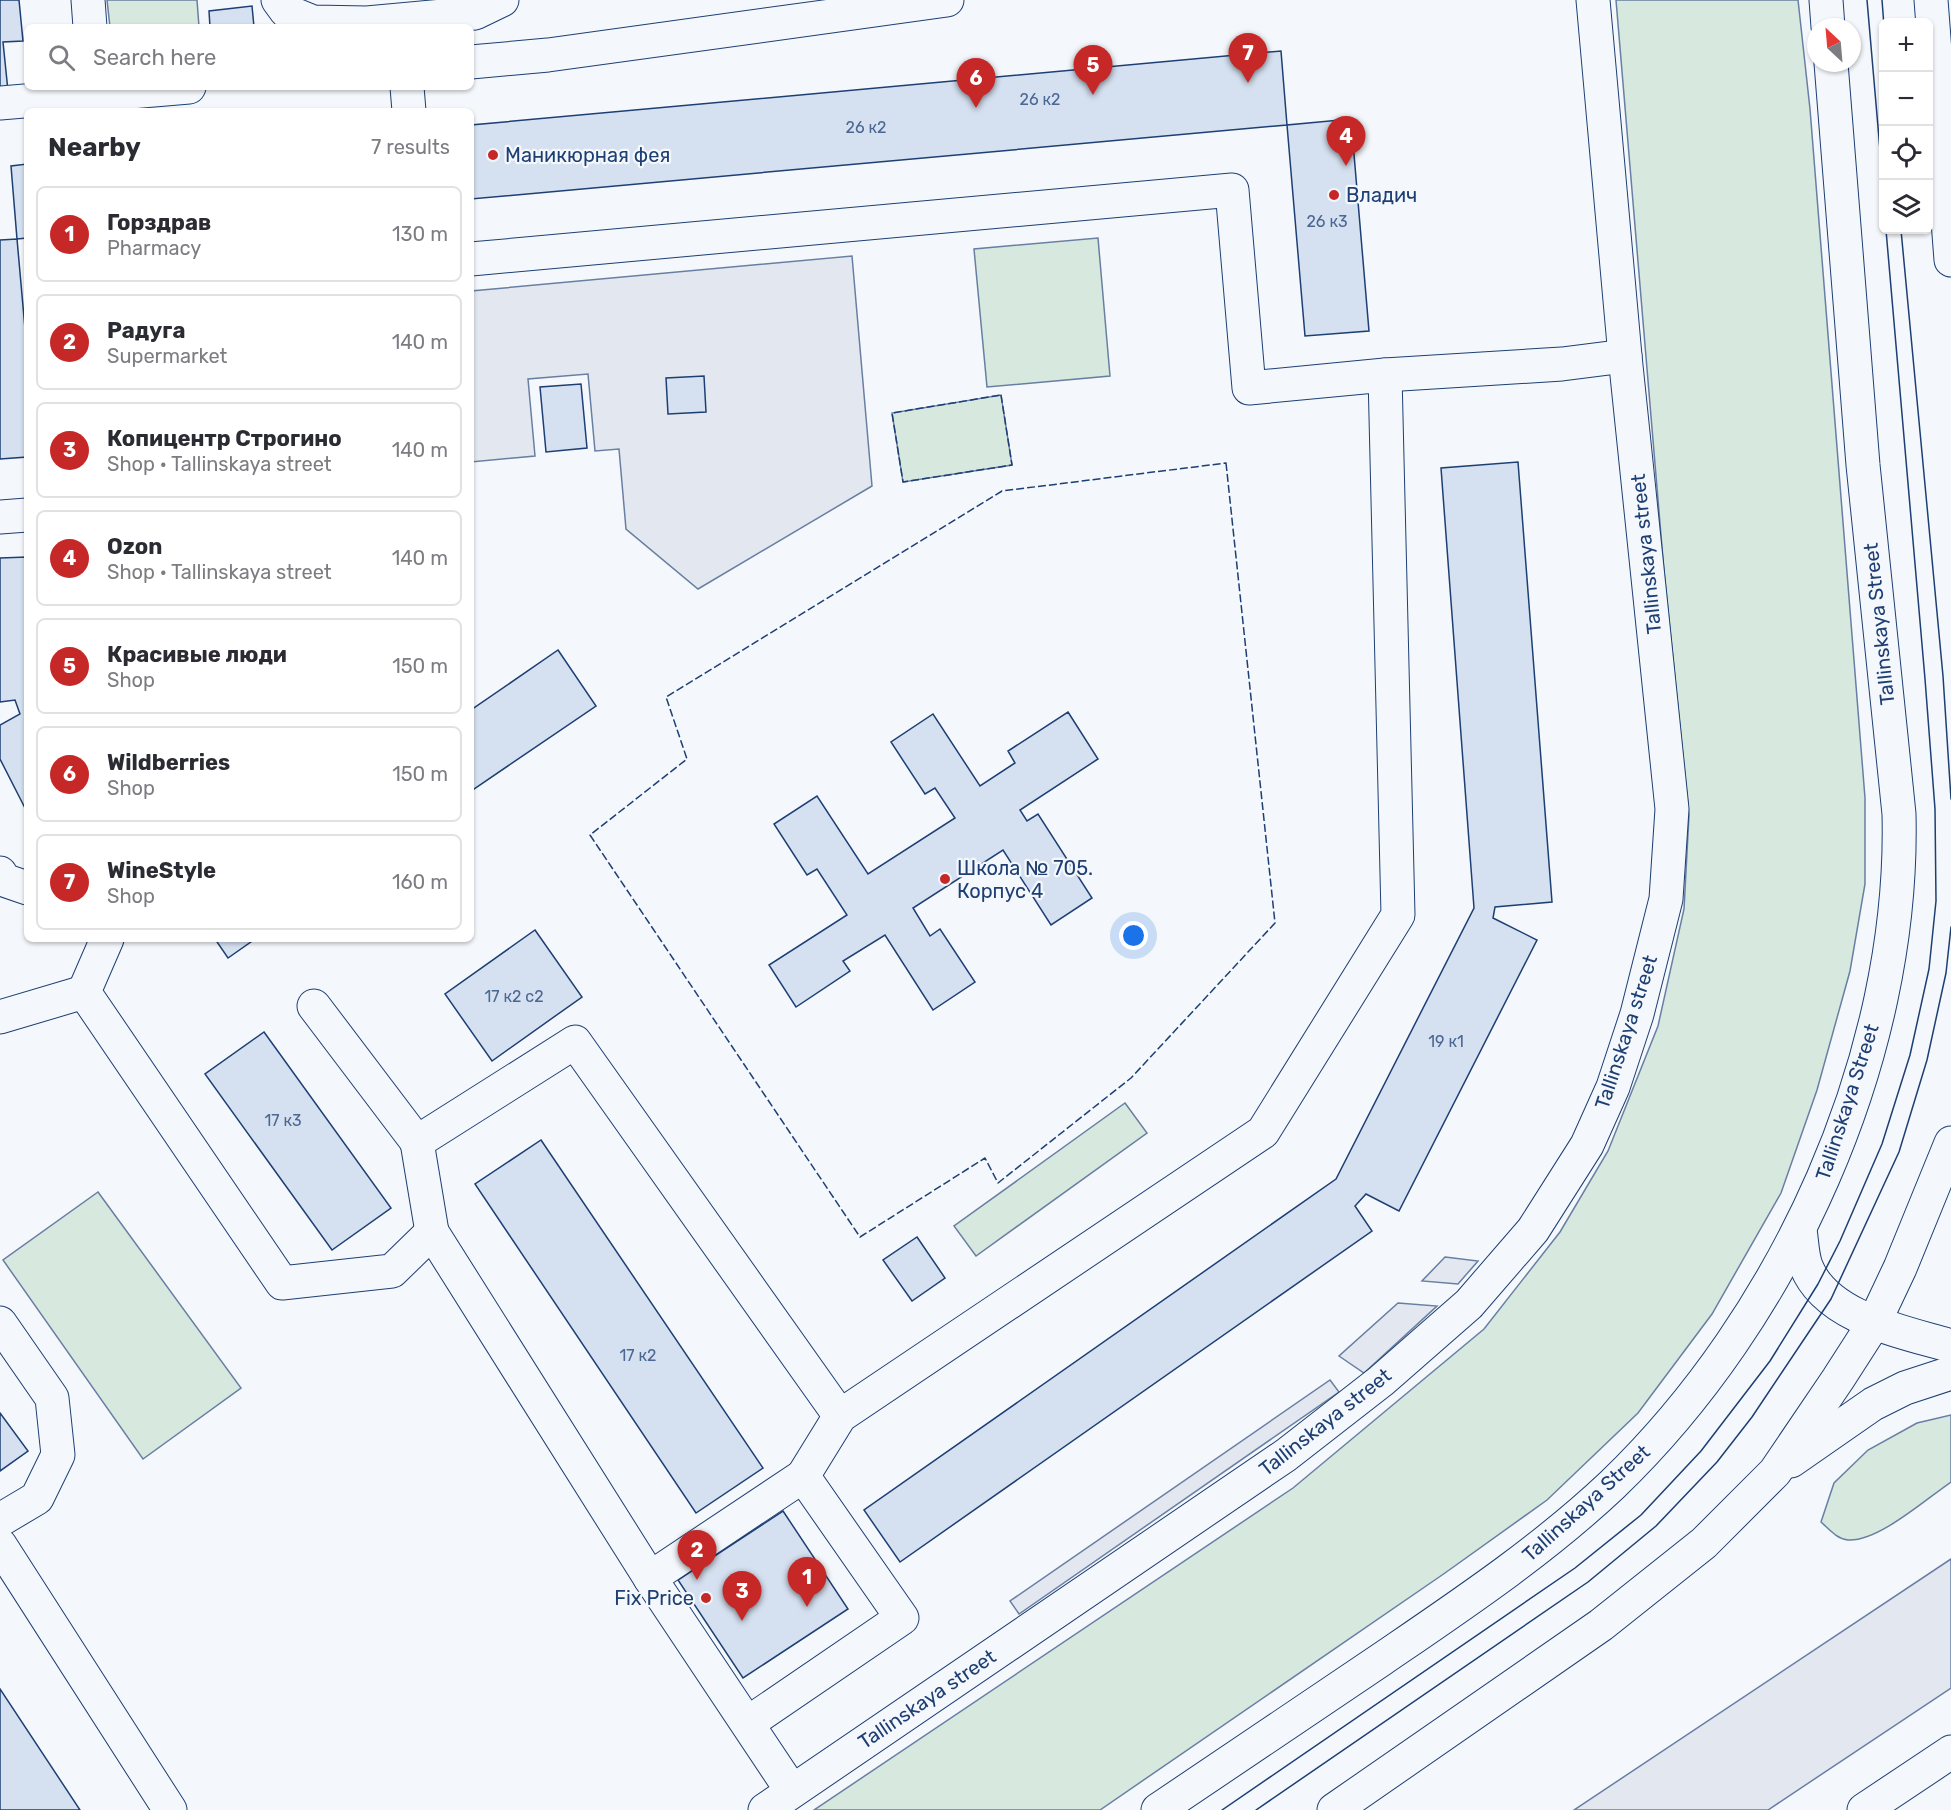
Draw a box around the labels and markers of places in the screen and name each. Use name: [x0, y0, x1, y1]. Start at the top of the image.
pin: 7: [1228, 34, 1268, 83]
pin: 5: [1074, 46, 1112, 95]
pin: 6: [956, 58, 996, 108]
pin: 4: [1326, 116, 1366, 166]
place label: Маникюрная фея: [505, 143, 670, 167]
marker: Маникюрная фея: [486, 148, 500, 162]
place label: Владич: [1346, 183, 1417, 207]
marker: Владич: [1327, 188, 1341, 202]
place label: Школа № 705. Корпус 4: [957, 856, 1093, 903]
marker: Школа № 705. Корпус 4: [938, 872, 952, 886]
pin: 2: [678, 1530, 716, 1580]
pin: 1: [788, 1558, 826, 1607]
pin: 3: [722, 1572, 762, 1621]
place label: Fix Price: [614, 1586, 694, 1610]
marker: Fix Price: [699, 1591, 713, 1605]

